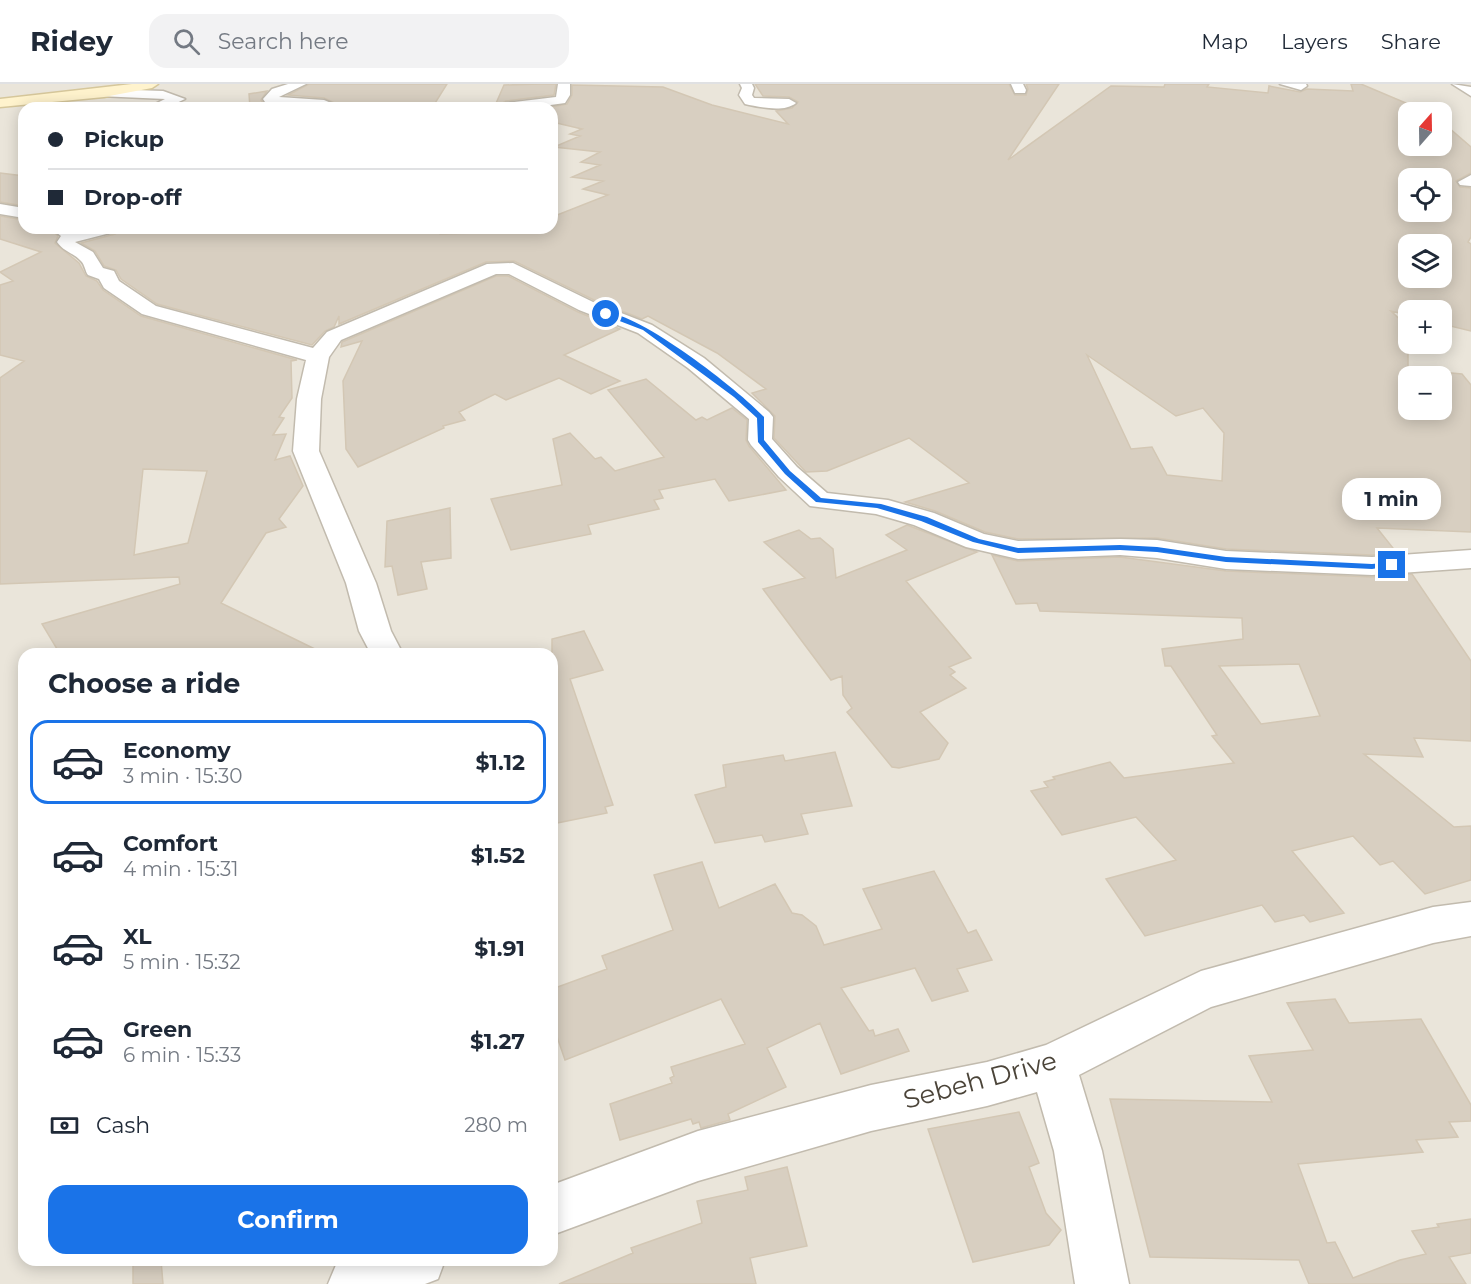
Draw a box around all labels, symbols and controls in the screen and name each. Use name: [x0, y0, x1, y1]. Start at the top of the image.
search box: [149, 14, 569, 68]
text: Ridey: [30, 24, 113, 58]
icon: search: [170, 25, 203, 58]
text: Search here: [218, 28, 349, 55]
text: Map: [1201, 29, 1248, 54]
text: Layers: [1281, 29, 1348, 54]
text: Share: [1381, 29, 1441, 54]
north arrow: [1398, 102, 1452, 156]
map controls: [1398, 102, 1452, 420]
text: Pickup: [84, 126, 164, 153]
button: locate: [1398, 168, 1452, 222]
text: Drop-off: [84, 184, 182, 211]
button: layers: [1398, 234, 1452, 288]
route start: [592, 300, 619, 327]
button: +: [1398, 300, 1452, 354]
button: −: [1398, 366, 1452, 420]
callout: 1 min: [1342, 478, 1442, 520]
text: 1 min: [1364, 487, 1419, 511]
route end: [1378, 551, 1405, 578]
text: Choose a ride: [48, 667, 240, 700]
icon: car: [51, 735, 105, 789]
text: Economy: [123, 737, 231, 764]
text: $1.12: [476, 749, 525, 776]
text: 3 min · 15:30: [123, 764, 242, 788]
icon: car: [51, 828, 105, 882]
text: Comfort: [123, 830, 218, 857]
text: $1.52: [471, 842, 525, 869]
text: 4 min · 15:31: [123, 857, 238, 881]
icon: car: [51, 921, 105, 975]
text: XL: [123, 923, 152, 950]
text: $1.91: [474, 935, 525, 962]
text: 5 min · 15:32: [123, 950, 241, 974]
icon: car: [51, 1014, 105, 1068]
text: Green: [123, 1016, 192, 1043]
text: $1.27: [470, 1028, 525, 1055]
text: 6 min · 15:33: [123, 1043, 241, 1067]
street label: Sebeh Drive: [900, 1044, 1060, 1116]
icon: cash: [48, 1109, 81, 1142]
text: Cash: [96, 1112, 150, 1139]
text: 280 m: [464, 1113, 528, 1137]
button: Confirm: [48, 1185, 528, 1254]

